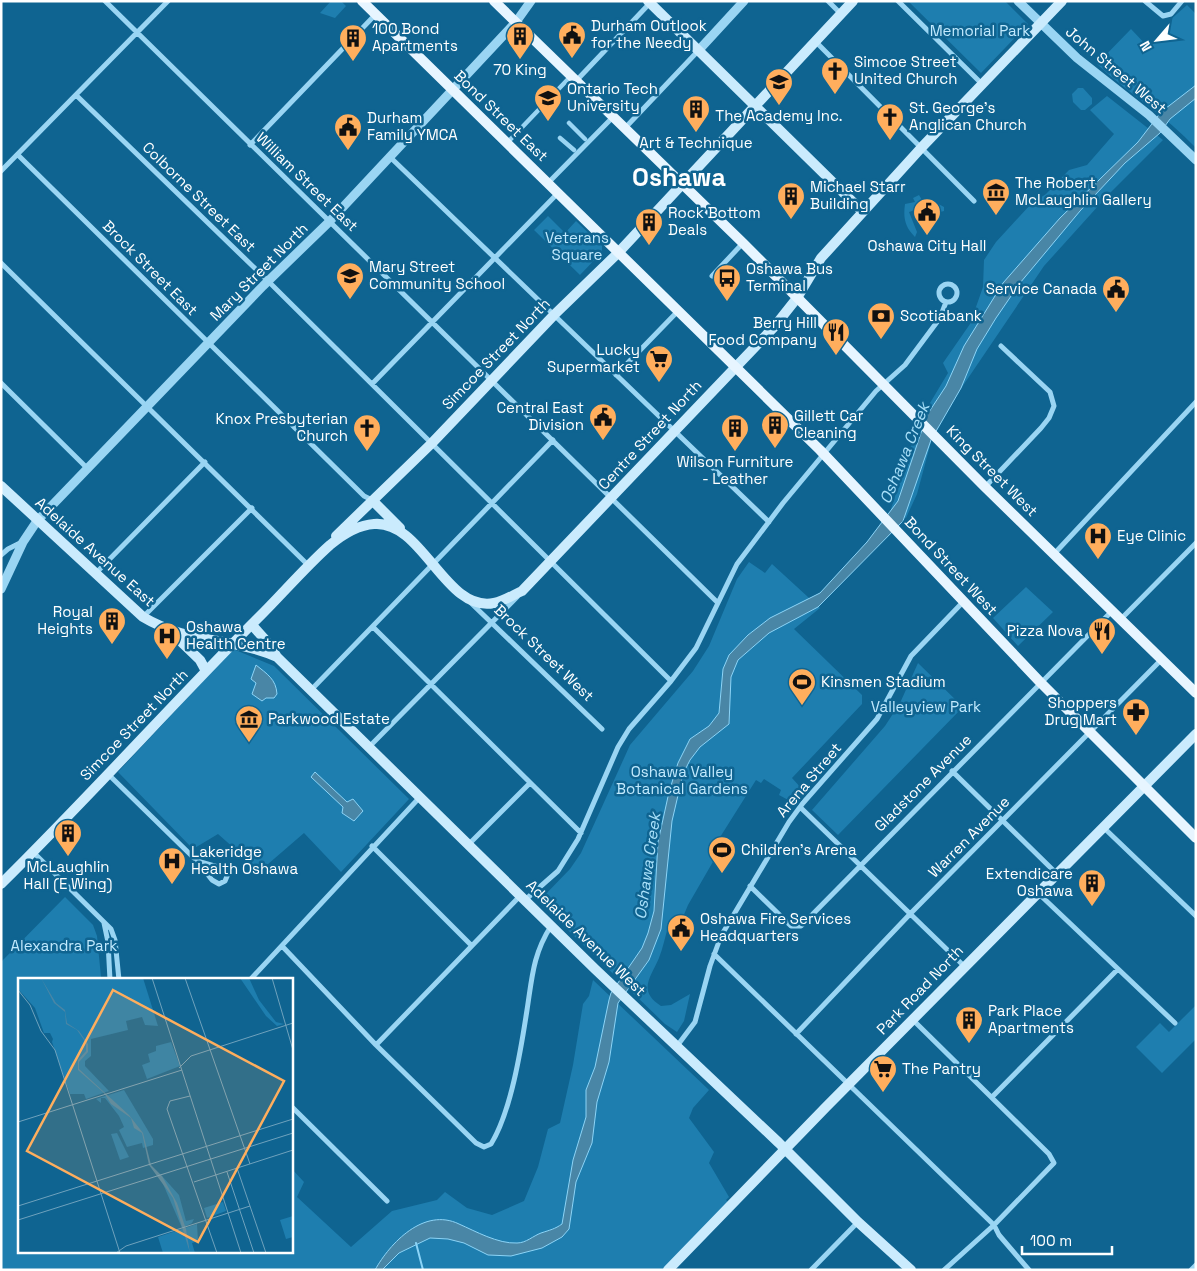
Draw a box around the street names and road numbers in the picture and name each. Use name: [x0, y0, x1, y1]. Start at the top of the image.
street label: John Street West: [1062, 22, 1171, 117]
street label: Bond Street East: [450, 66, 552, 165]
street label: William Street East: [252, 128, 362, 235]
street label: Colborne Street East: [139, 138, 260, 256]
street label: Brock Street East: [99, 216, 202, 319]
street label: Mary Street North: [206, 219, 312, 325]
street label: Simcoe Street North: [438, 294, 554, 413]
street label: Centre Street North: [594, 376, 705, 493]
street label: King Street West: [943, 421, 1042, 520]
street label: Adelaide Avenue East: [32, 493, 159, 610]
street label: Bond Street West: [901, 512, 1002, 619]
street label: Brock Street West: [490, 600, 598, 705]
street label: Simcoe Street North: [76, 665, 192, 784]
street label: Gladstone Avenue: [870, 730, 975, 835]
street label: Arena Street: [772, 739, 845, 821]
street label: Warren Avenue: [924, 792, 1013, 881]
street label: Adelaide Avenue West: [522, 875, 650, 1000]
street label: Park Road North: [872, 941, 967, 1038]

